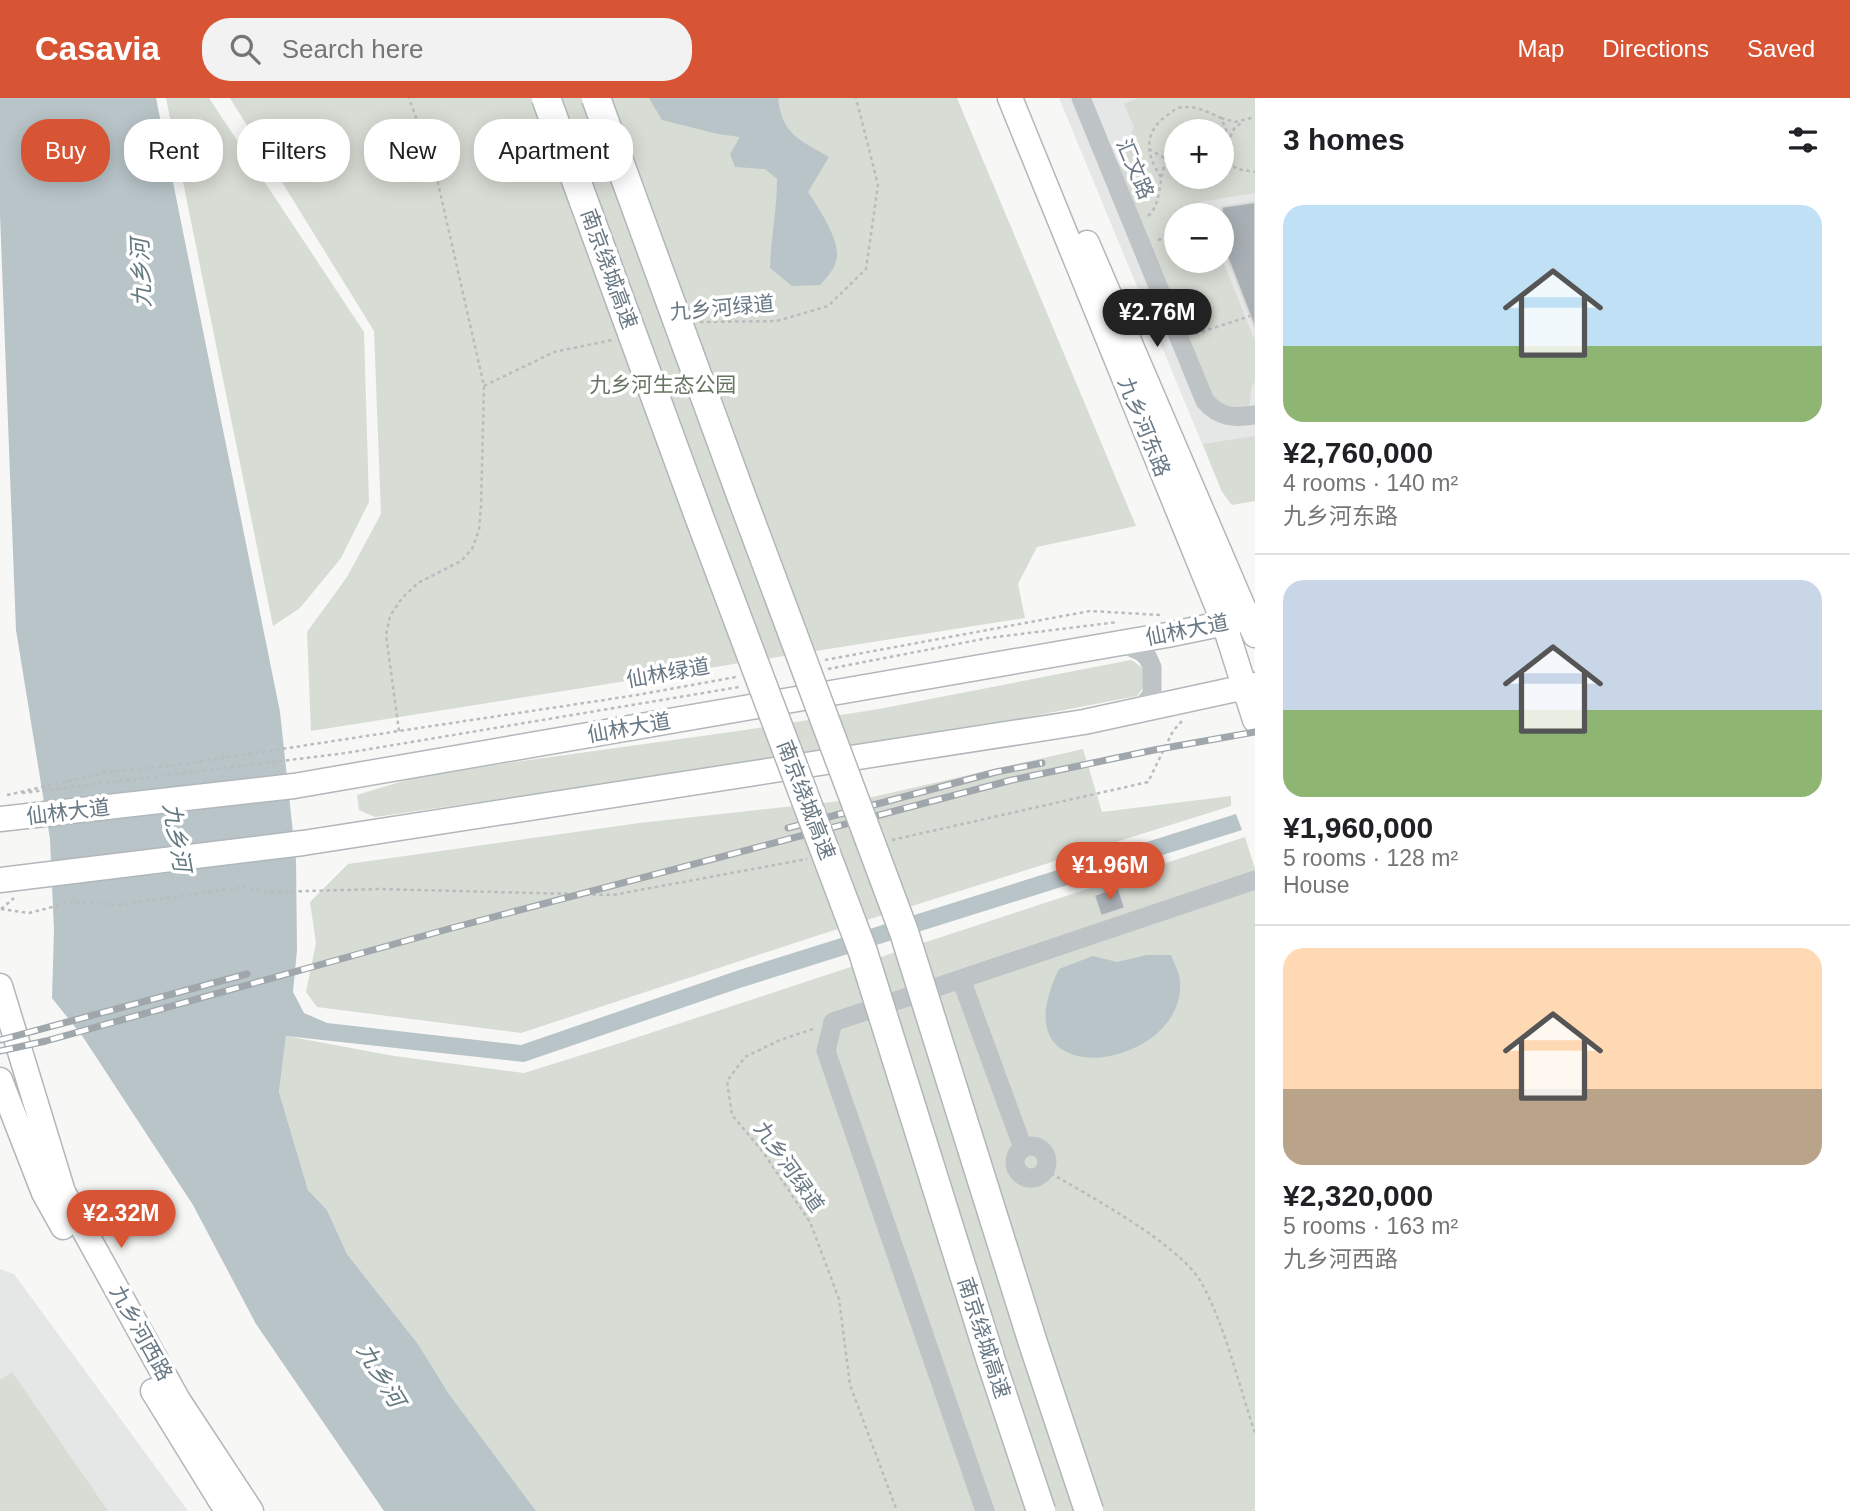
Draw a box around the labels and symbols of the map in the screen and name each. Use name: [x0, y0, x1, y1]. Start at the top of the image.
street label: 汇文路: [1113, 135, 1158, 202]
street label: 南京绕城高速: [577, 206, 642, 332]
water label: 九乡河: [127, 234, 155, 308]
pin: ¥2.76M: [1100, 289, 1214, 349]
street label: 九乡河绿道: [669, 291, 775, 324]
park label: 九乡河生态公园: [590, 373, 737, 396]
street label: 九乡河东路: [1114, 374, 1175, 480]
street label: 仙林大道: [1143, 610, 1230, 649]
street label: 仙林绿道: [625, 654, 711, 691]
street label: 仙林大道: [586, 709, 672, 746]
street label: 南京绕城高速: [773, 737, 840, 863]
street label: 仙林大道: [25, 795, 111, 828]
water label: 九乡河: [158, 801, 196, 877]
pin: ¥1.96M: [1053, 842, 1167, 902]
street label: 九乡河绿道: [750, 1117, 829, 1216]
pin: ¥2.32M: [64, 1190, 178, 1250]
street label: 南京绕城高速: [954, 1274, 1015, 1401]
street label: 九乡河西路: [106, 1281, 177, 1384]
water label: 九乡河: [352, 1339, 412, 1415]

